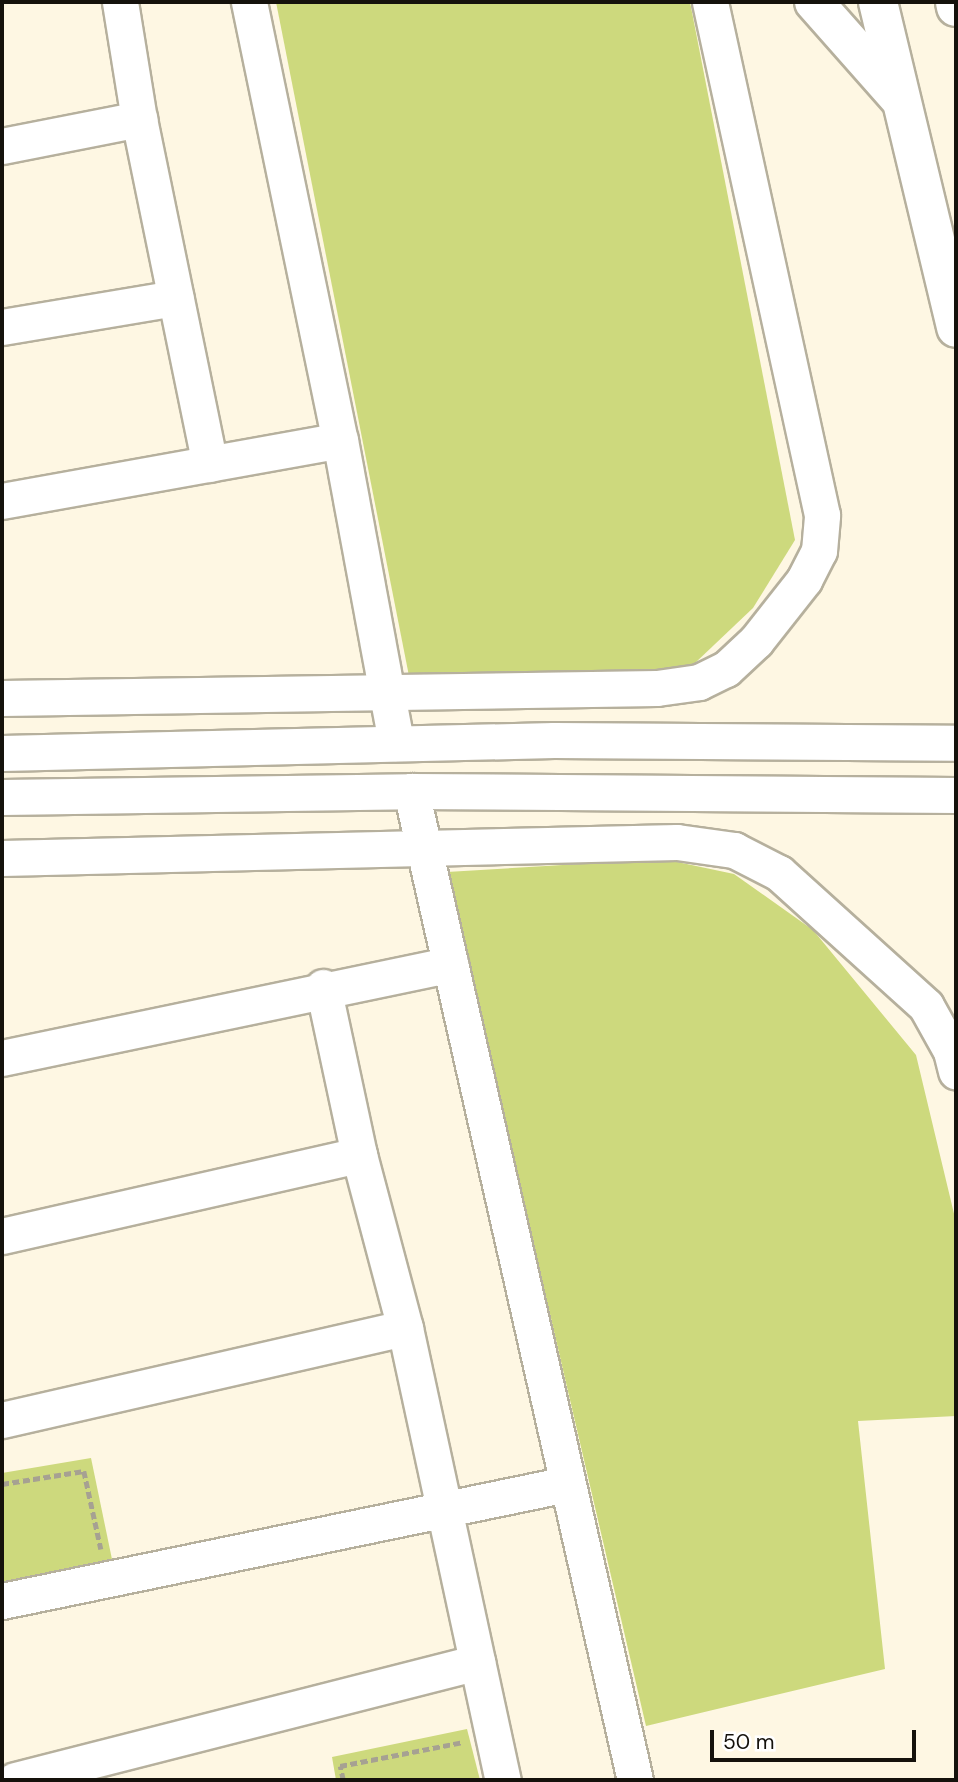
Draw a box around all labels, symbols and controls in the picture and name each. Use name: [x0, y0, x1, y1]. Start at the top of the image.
scale bar: [713, 1716, 920, 1760]
text: 50 m: [723, 1728, 774, 1756]

